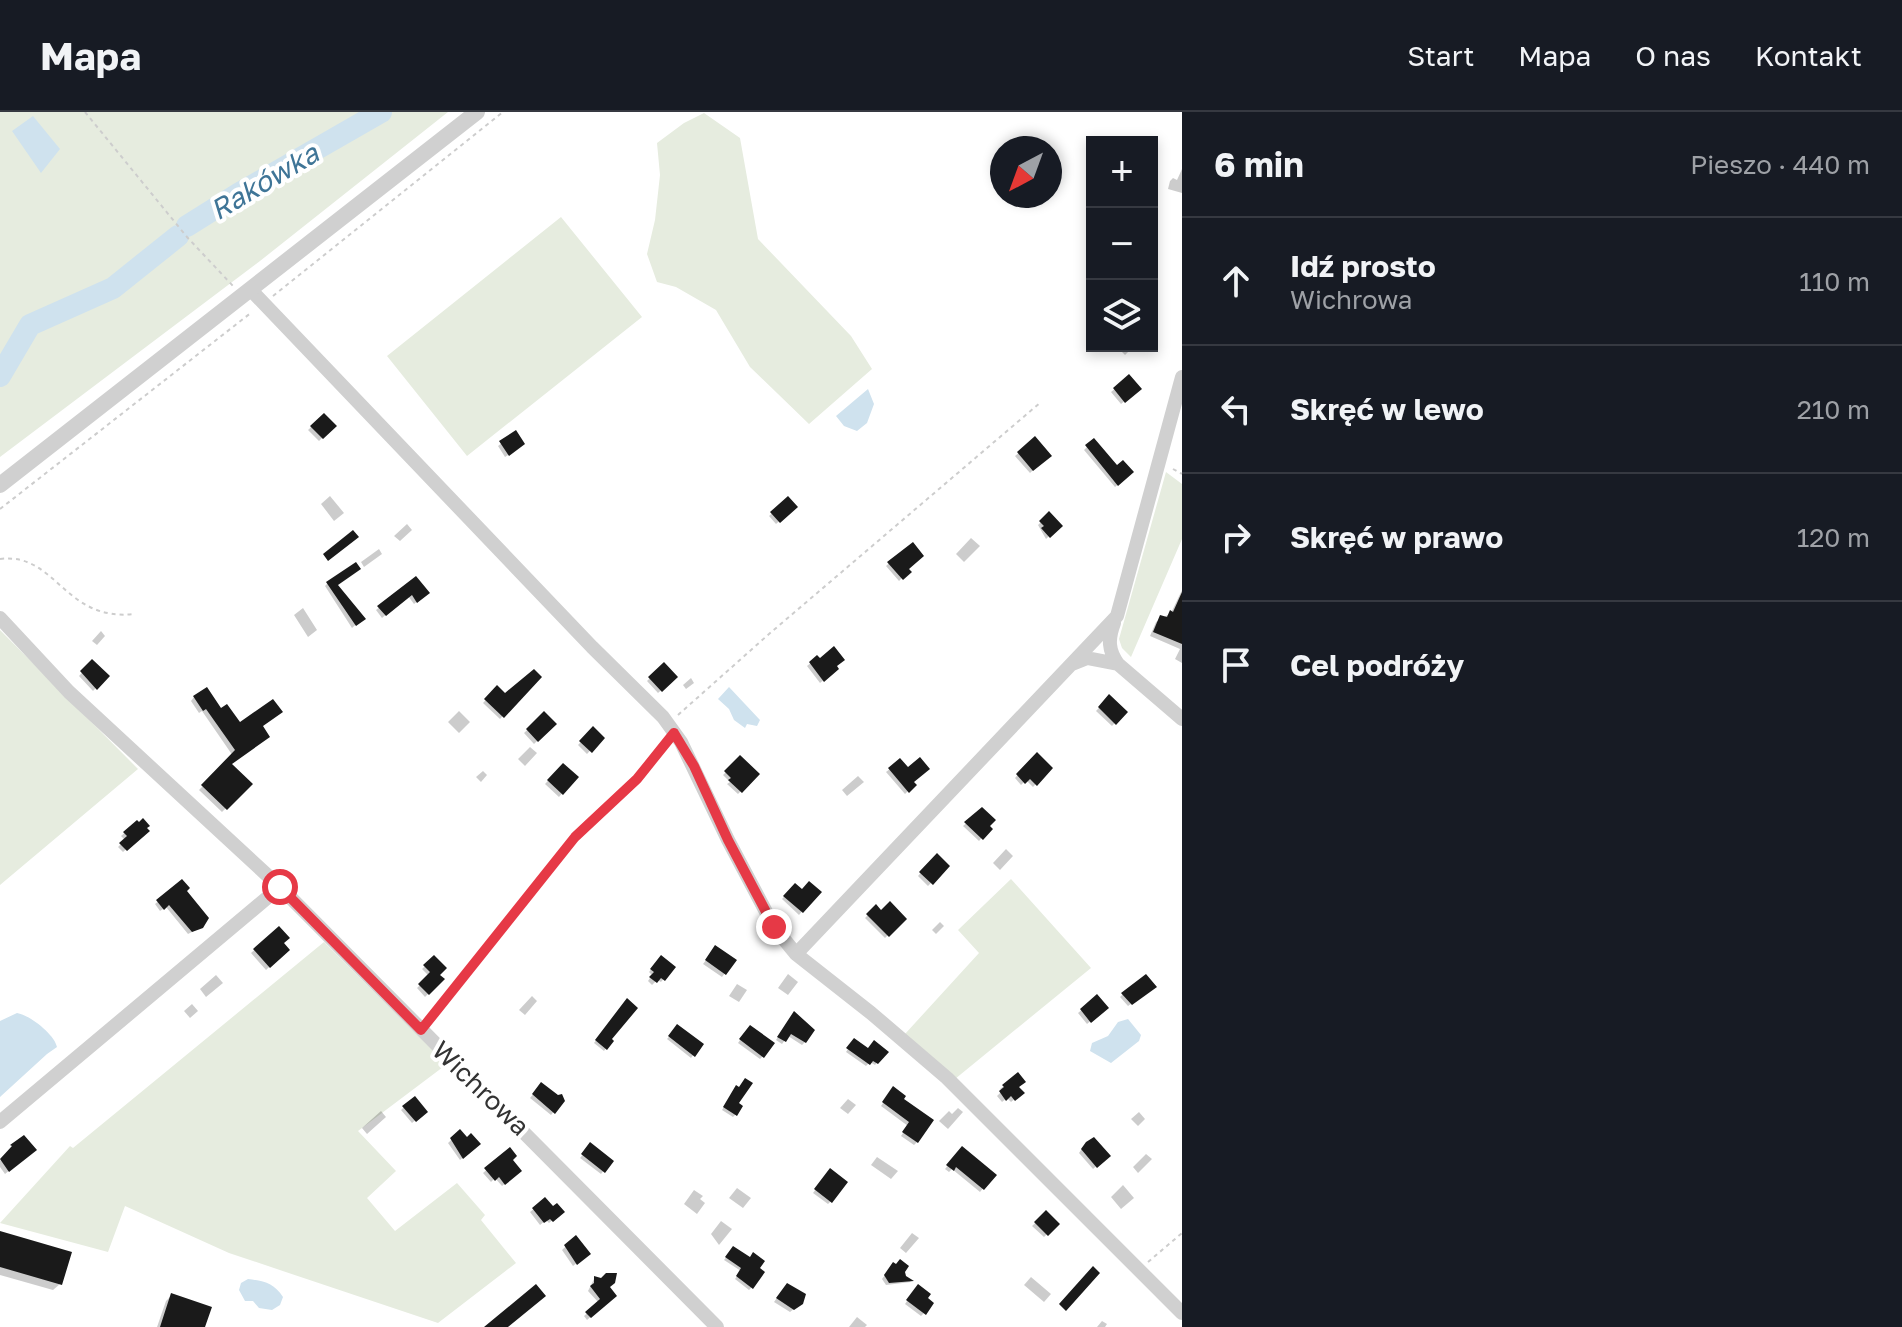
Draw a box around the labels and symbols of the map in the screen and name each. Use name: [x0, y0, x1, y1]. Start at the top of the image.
water label: Rakówka: [204, 135, 325, 226]
north arrow: [990, 136, 1062, 208]
route start: [262, 869, 298, 905]
route end: [756, 909, 792, 945]
street label: Wichrowa: [426, 1034, 536, 1142]

